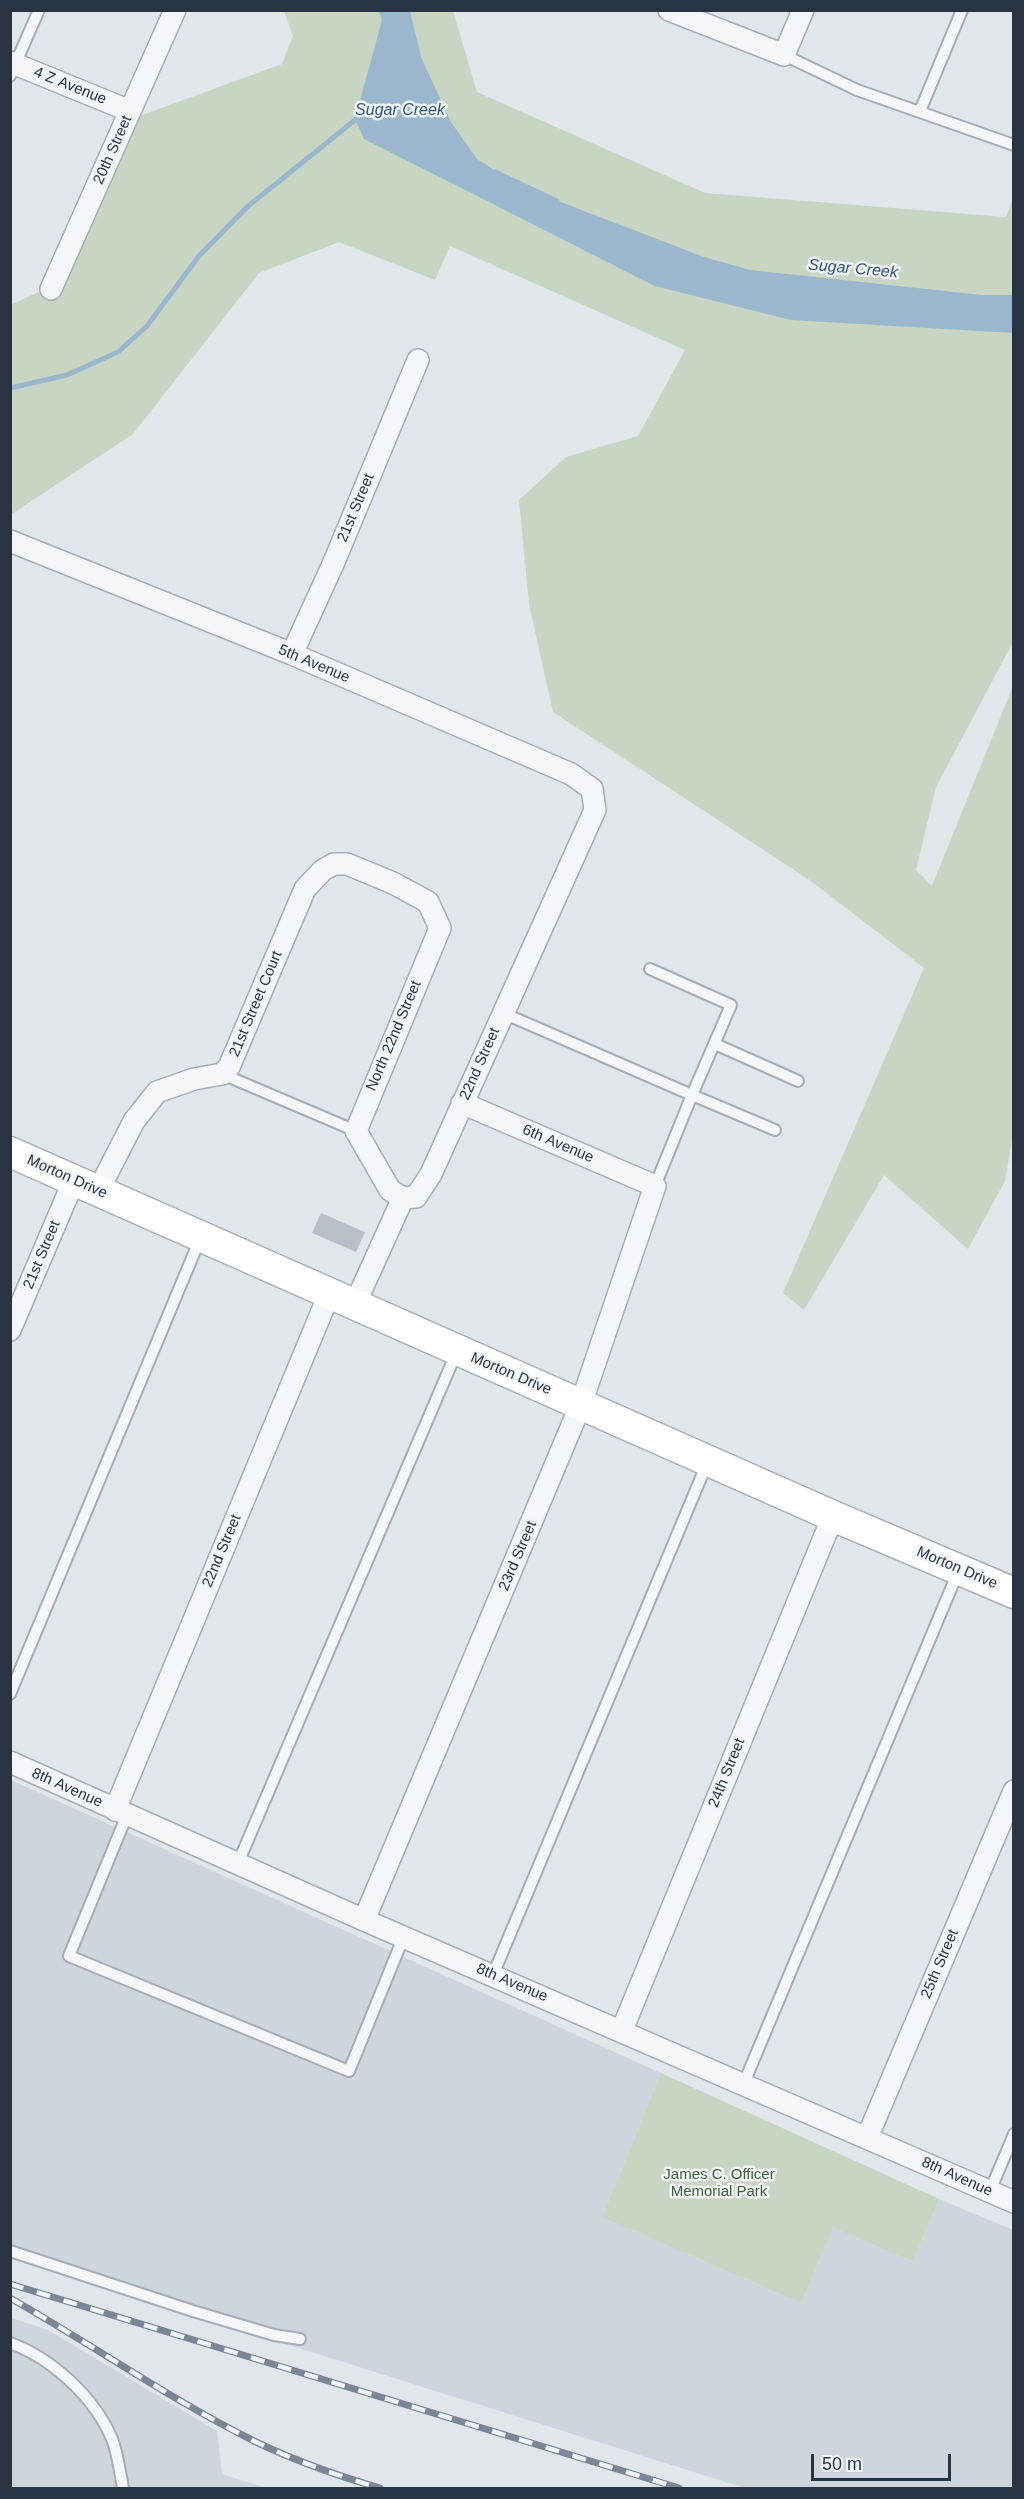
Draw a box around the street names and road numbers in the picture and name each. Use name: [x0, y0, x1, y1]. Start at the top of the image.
street label: 4 Z Avenue: [31, 63, 109, 109]
street label: 20th Street: [90, 113, 136, 187]
street label: 21st Street: [334, 471, 378, 545]
street label: 5th Avenue: [276, 641, 352, 687]
street label: 21st Street Court: [226, 948, 286, 1060]
street label: North 22nd Street: [363, 978, 425, 1094]
street label: 22nd Street: [456, 1025, 504, 1103]
street label: 6th Avenue: [520, 1121, 596, 1167]
street label: Morton Drive: [24, 1151, 110, 1203]
street label: 21st Street: [20, 1218, 64, 1292]
street label: Morton Drive: [468, 1349, 554, 1399]
street label: 22nd Street: [199, 1512, 245, 1590]
street label: 23rd Street: [495, 1518, 541, 1594]
street label: Morton Drive: [914, 1543, 1000, 1593]
street label: 24th Street: [705, 1736, 749, 1810]
street label: 8th Avenue: [29, 1764, 105, 1812]
street label: 25th Street: [917, 1927, 963, 2001]
street label: 8th Avenue: [474, 1960, 550, 2006]
street label: 8th Avenue: [919, 2153, 995, 2201]

